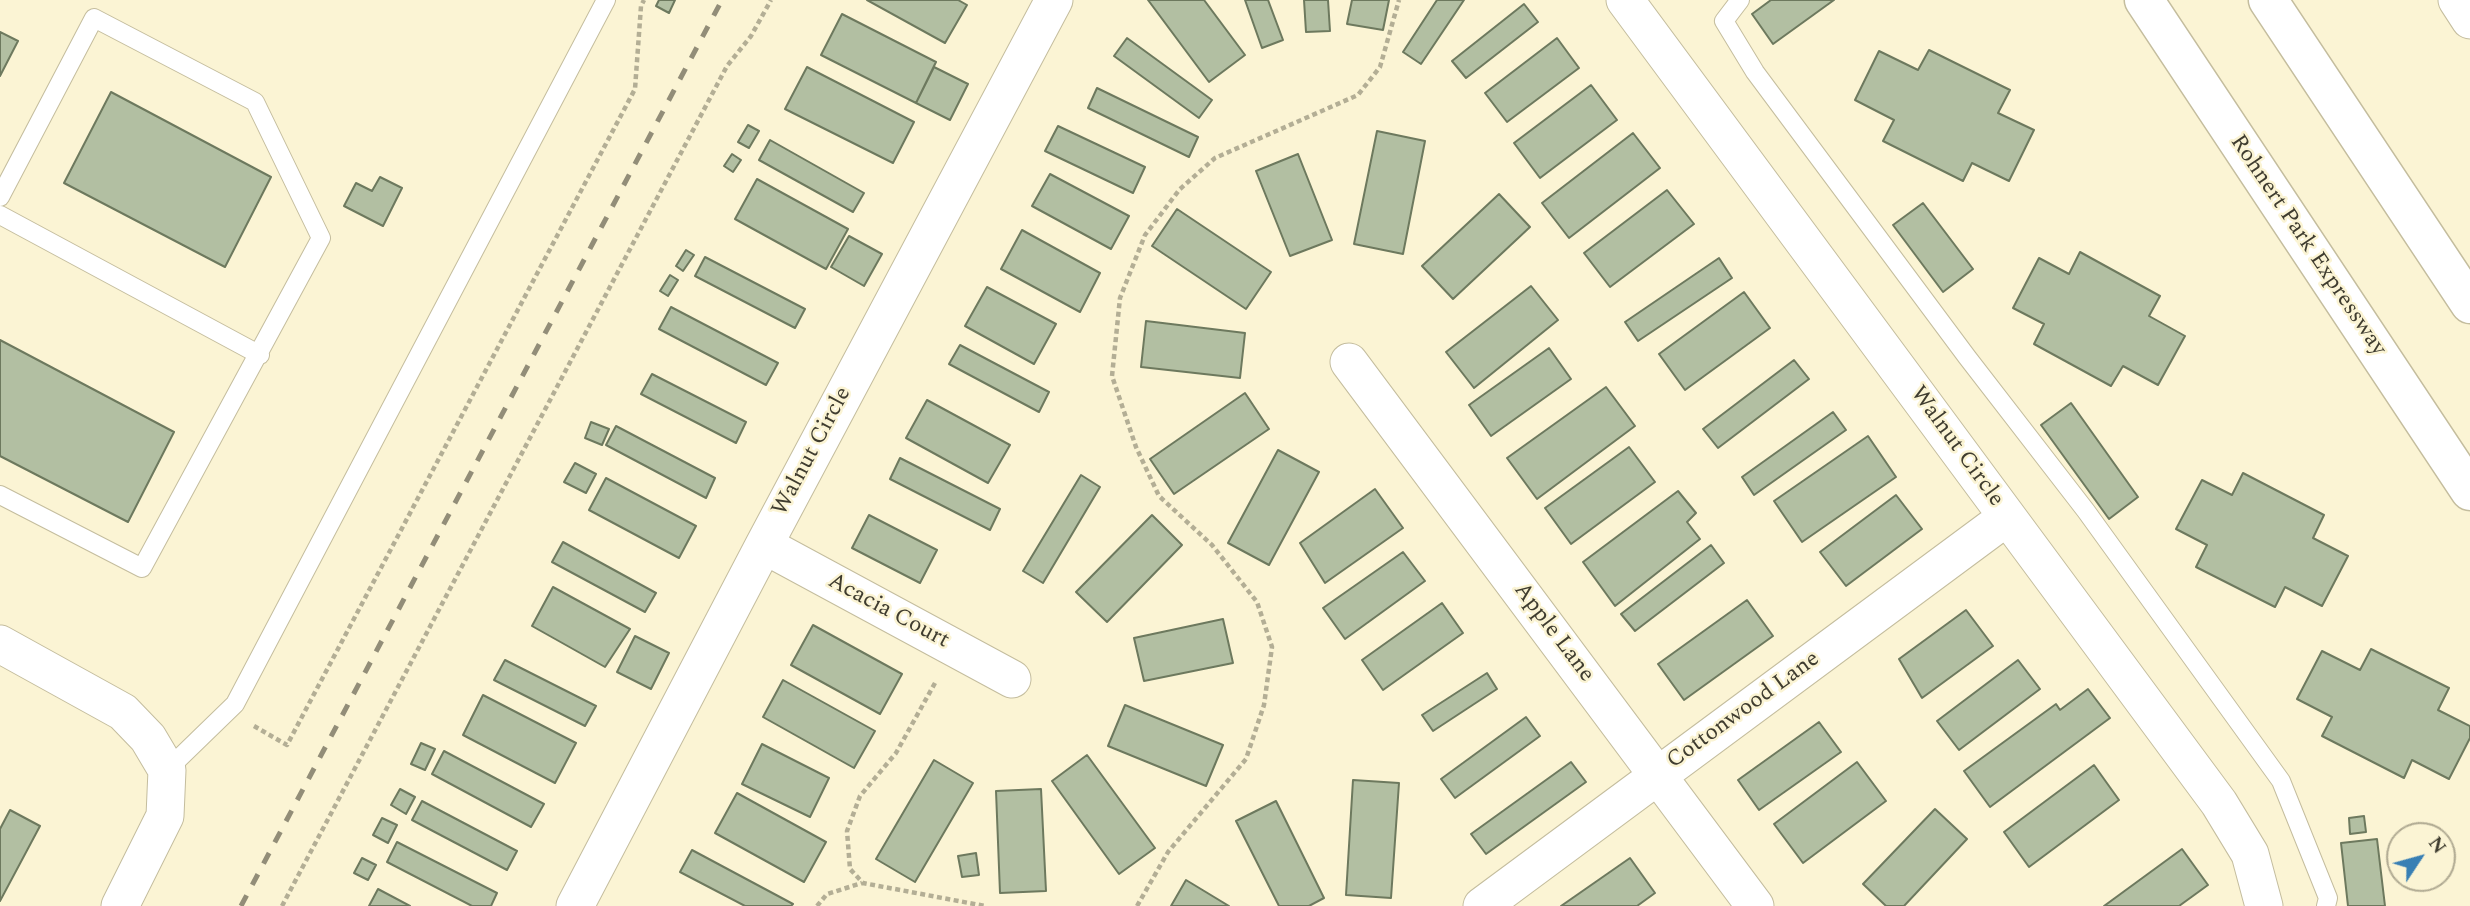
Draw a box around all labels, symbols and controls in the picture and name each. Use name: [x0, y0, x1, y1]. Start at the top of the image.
street label: Rohnert Park Expressway: [2223, 130, 2391, 362]
street label: Walnut Circle: [1903, 381, 2009, 513]
street label: Walnut Circle: [767, 383, 859, 521]
street label: Acacia Court: [823, 568, 953, 656]
street label: Apple Lane: [1507, 578, 1599, 688]
street label: Cottonwood Lane: [1662, 646, 1826, 776]
north arrow: [2386, 822, 2456, 892]
text: N: [2420, 831, 2453, 860]

